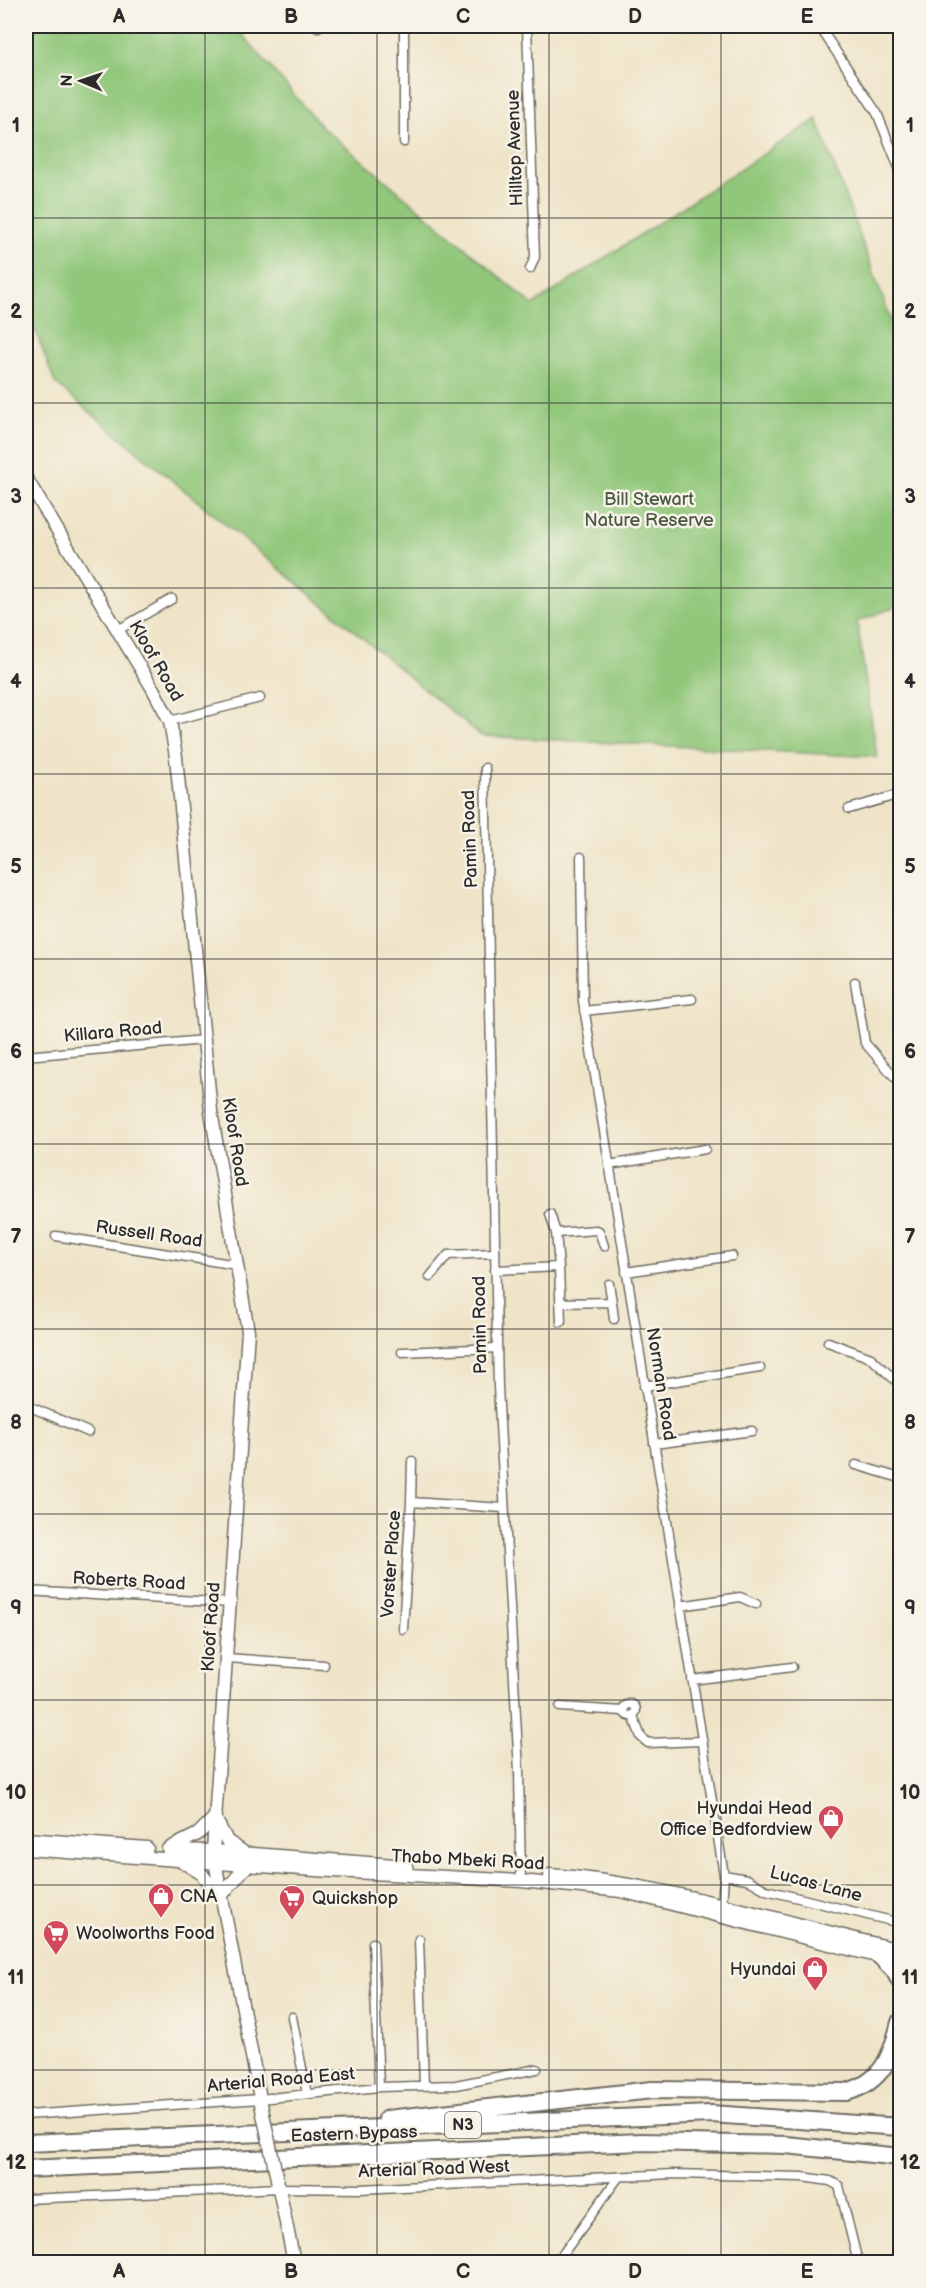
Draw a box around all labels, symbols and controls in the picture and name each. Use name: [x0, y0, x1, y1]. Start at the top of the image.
text: A: [112, 5, 126, 29]
text: B: [284, 5, 298, 29]
text: C: [456, 5, 470, 29]
text: D: [628, 5, 642, 29]
text: E: [801, 5, 814, 29]
north arrow: [51, 51, 111, 111]
text: N: [58, 74, 77, 87]
street label: Hilltop Avenue: [502, 89, 528, 206]
text: 1: [12, 114, 20, 138]
text: 1: [906, 114, 914, 138]
text: 2: [10, 300, 22, 324]
text: 2: [904, 300, 916, 324]
text: 3: [10, 485, 22, 509]
text: 3: [904, 485, 916, 509]
park label: Bill Stewart Nature Reserve: [584, 489, 714, 531]
street label: Kloof Road: [124, 617, 188, 705]
text: 4: [10, 670, 22, 694]
text: 4: [904, 670, 916, 694]
street label: Pamin Road: [458, 789, 482, 889]
text: 5: [10, 855, 22, 879]
text: 5: [904, 855, 916, 879]
street label: Killara Road: [63, 1017, 163, 1047]
text: 6: [10, 1040, 22, 1064]
text: 6: [904, 1040, 916, 1064]
street label: Kloof Road: [218, 1096, 252, 1188]
street label: Russell Road: [94, 1216, 204, 1252]
text: 7: [10, 1225, 22, 1249]
text: 7: [904, 1225, 916, 1249]
street label: Pamin Road: [469, 1276, 491, 1374]
street label: Norman Road: [642, 1326, 680, 1442]
text: 8: [10, 1411, 22, 1435]
text: 8: [904, 1411, 916, 1435]
street label: Vorster Place: [377, 1509, 405, 1619]
street label: Roberts Road: [72, 1568, 186, 1594]
street label: Kloof Road: [197, 1581, 225, 1673]
text: 9: [10, 1596, 22, 1620]
text: 9: [904, 1596, 916, 1620]
text: 10: [6, 1781, 26, 1805]
text: 10: [900, 1781, 920, 1805]
place label: Hyundai Head Office Bedfordview: [660, 1798, 812, 1840]
shop icon: Hyundai Head Office Bedfordview: [816, 1803, 846, 1841]
street label: Thabo Mbeki Road: [391, 1845, 545, 1875]
street label: Lucas Lane: [768, 1862, 865, 1906]
shop icon: CNA: [146, 1881, 176, 1919]
supermarket icon: Quickshop: [277, 1883, 307, 1921]
place label: CNA: [180, 1886, 217, 1907]
place label: Quickshop: [312, 1888, 398, 1909]
supermarket icon: Woolworths Food: [41, 1918, 71, 1956]
place label: Woolworths Food: [76, 1923, 215, 1944]
shop icon: Hyundai: [800, 1954, 830, 1992]
place label: Hyundai: [730, 1959, 796, 1980]
text: 11: [8, 1966, 24, 1990]
text: 11: [902, 1966, 918, 1990]
street label: Arterial Road East: [206, 2063, 356, 2097]
road number: N3: [445, 2112, 481, 2138]
street label: Eastern Bypass: [290, 2121, 418, 2147]
text: 12: [6, 2151, 26, 2175]
text: 12: [900, 2151, 920, 2175]
street label: Arterial Road West: [358, 2156, 510, 2182]
text: A: [112, 2260, 126, 2284]
text: B: [284, 2260, 298, 2284]
text: C: [456, 2260, 470, 2284]
text: D: [628, 2260, 642, 2284]
text: E: [801, 2260, 814, 2284]

